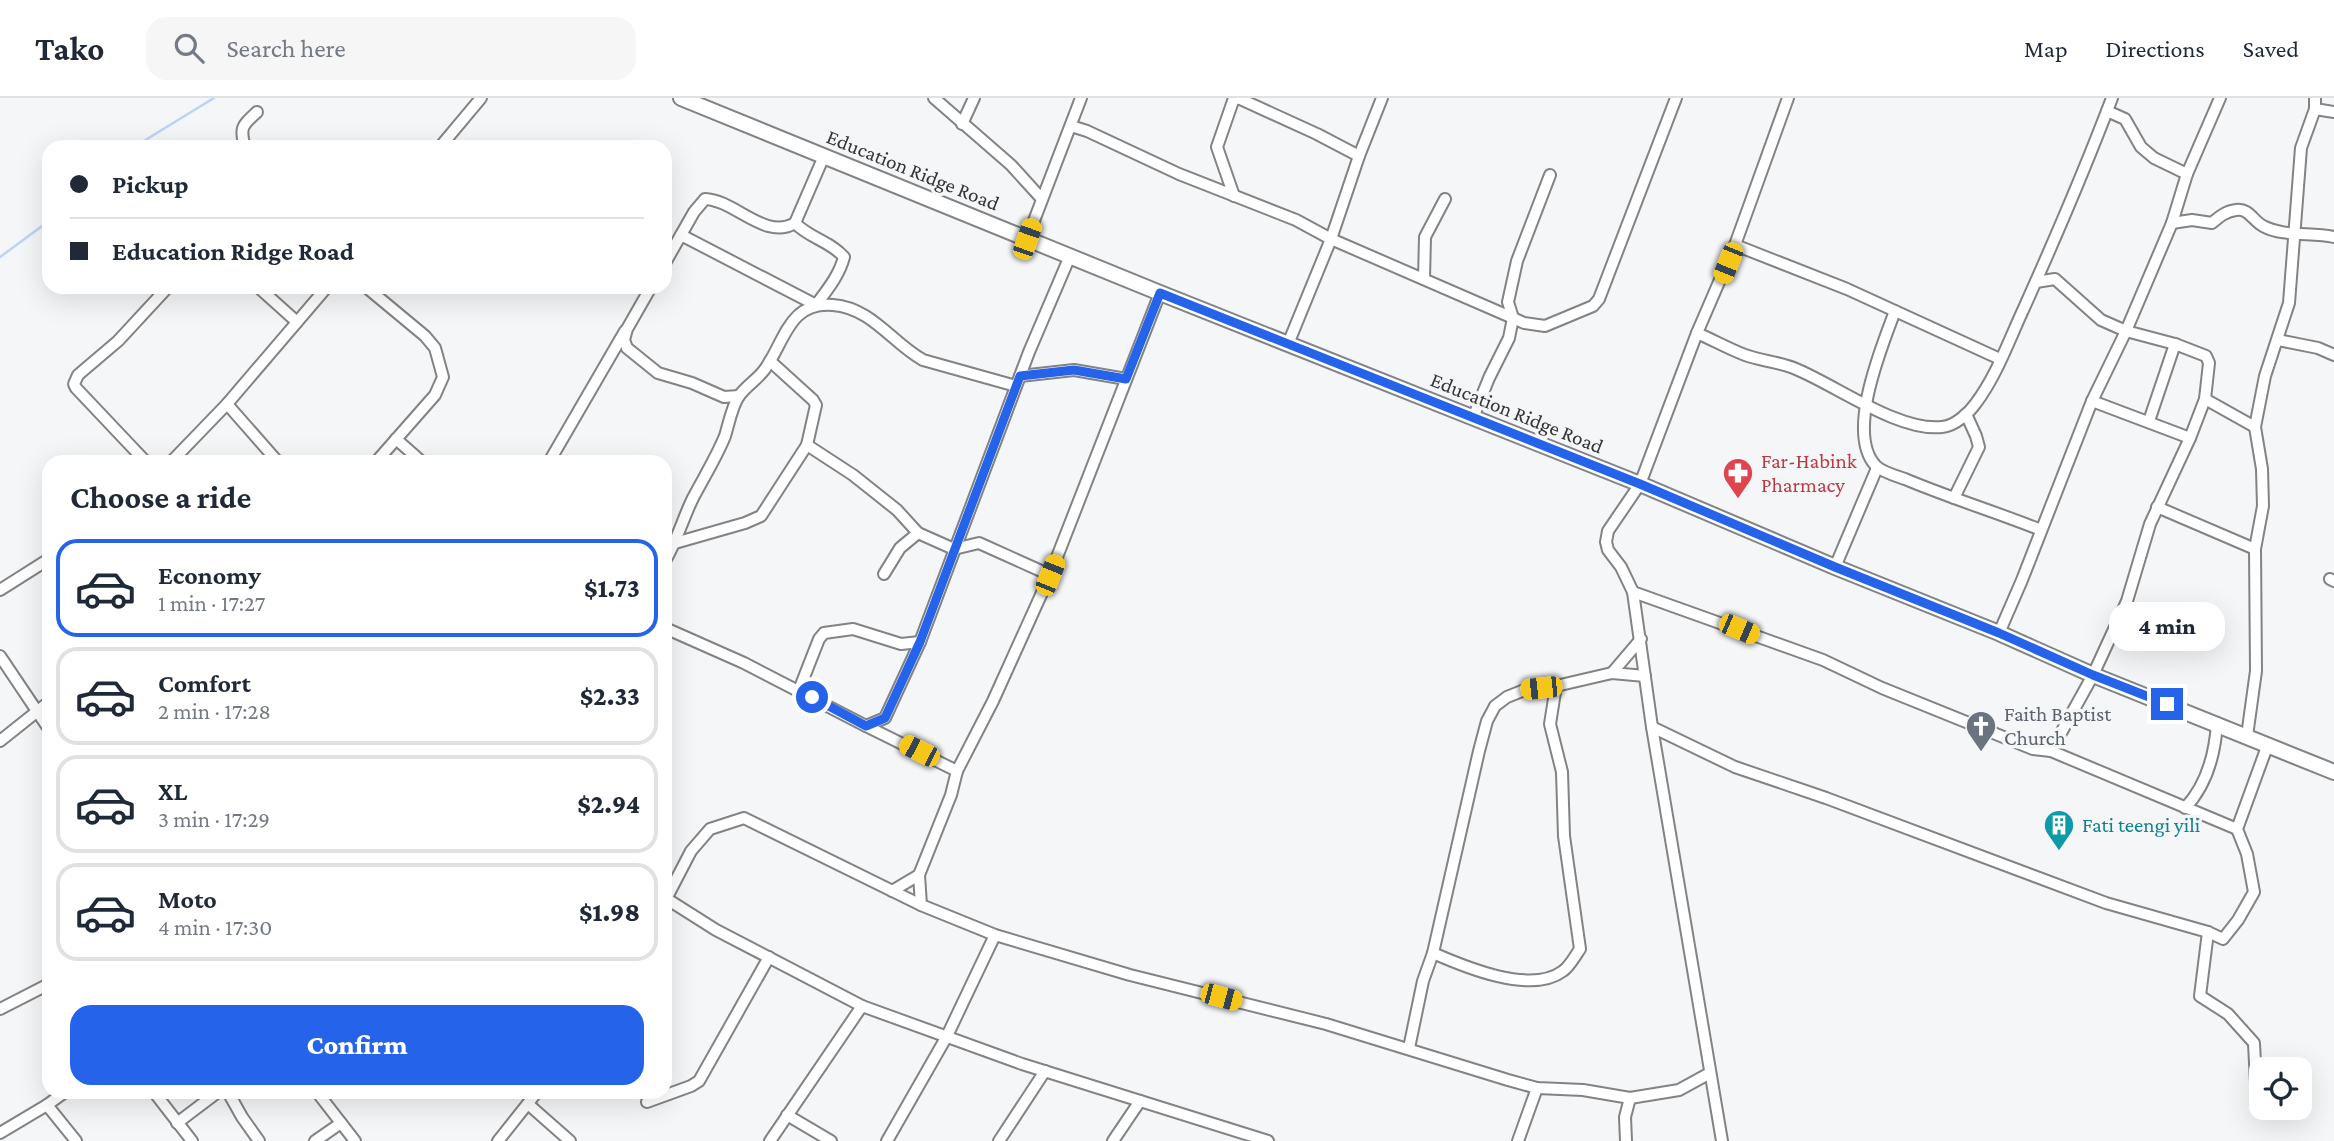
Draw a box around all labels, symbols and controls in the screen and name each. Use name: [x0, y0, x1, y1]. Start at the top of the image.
search box: [146, 17, 636, 80]
icon: search: [170, 29, 208, 67]
text: Tako: [35, 30, 104, 67]
text: Search here: [226, 34, 346, 63]
text: Map: [2024, 35, 2068, 62]
text: Directions: [2106, 35, 2205, 62]
text: Saved: [2243, 35, 2299, 62]
street label: Education Ridge Road: [823, 124, 1003, 216]
text: Pickup: [112, 170, 189, 199]
car: [1011, 216, 1044, 262]
text: Education Ridge Road: [112, 237, 354, 266]
car: [1711, 240, 1746, 286]
street label: Education Ridge Road: [1427, 367, 1607, 459]
place label: Far-Habink Pharmacy: [1761, 449, 1857, 497]
pharmacy icon: Far-Habink Pharmacy: [1721, 456, 1755, 500]
text: Choose a ride: [70, 479, 251, 515]
car: [1033, 552, 1068, 598]
icon: car: [74, 557, 137, 620]
text: Economy: [158, 561, 261, 590]
text: $1.73: [584, 574, 640, 603]
text: 1 min · 17:27: [158, 590, 265, 616]
callout: 4 min: [2109, 602, 2225, 652]
car: [1716, 611, 1763, 647]
text: 4 min: [2138, 613, 2196, 639]
icon: car: [74, 665, 137, 728]
text: Comfort: [158, 669, 251, 698]
car: [1520, 675, 1563, 701]
route start: [796, 681, 828, 713]
text: $2.33: [580, 682, 640, 711]
route end: [2151, 688, 2183, 720]
text: 2 min · 17:28: [158, 698, 271, 724]
place label: Faith Baptist Church: [2004, 702, 2112, 750]
church icon: Faith Baptist Church: [1964, 709, 1998, 753]
car: [896, 732, 943, 770]
icon: car: [74, 773, 137, 836]
text: XL: [158, 777, 187, 806]
text: $2.94: [577, 790, 640, 819]
text: 3 min · 17:29: [158, 806, 270, 832]
building icon: Fati teengi yili: [2042, 808, 2076, 852]
place label: Fati teengi yili: [2082, 813, 2201, 837]
icon: car: [74, 881, 137, 944]
text: Moto: [158, 885, 217, 914]
text: $1.98: [579, 898, 640, 927]
text: 4 min · 17:30: [158, 914, 272, 940]
car: [1198, 981, 1245, 1013]
button: Confirm: [70, 1005, 644, 1085]
map controls: [2249, 1057, 2312, 1120]
button: locate: [2249, 1057, 2312, 1120]

